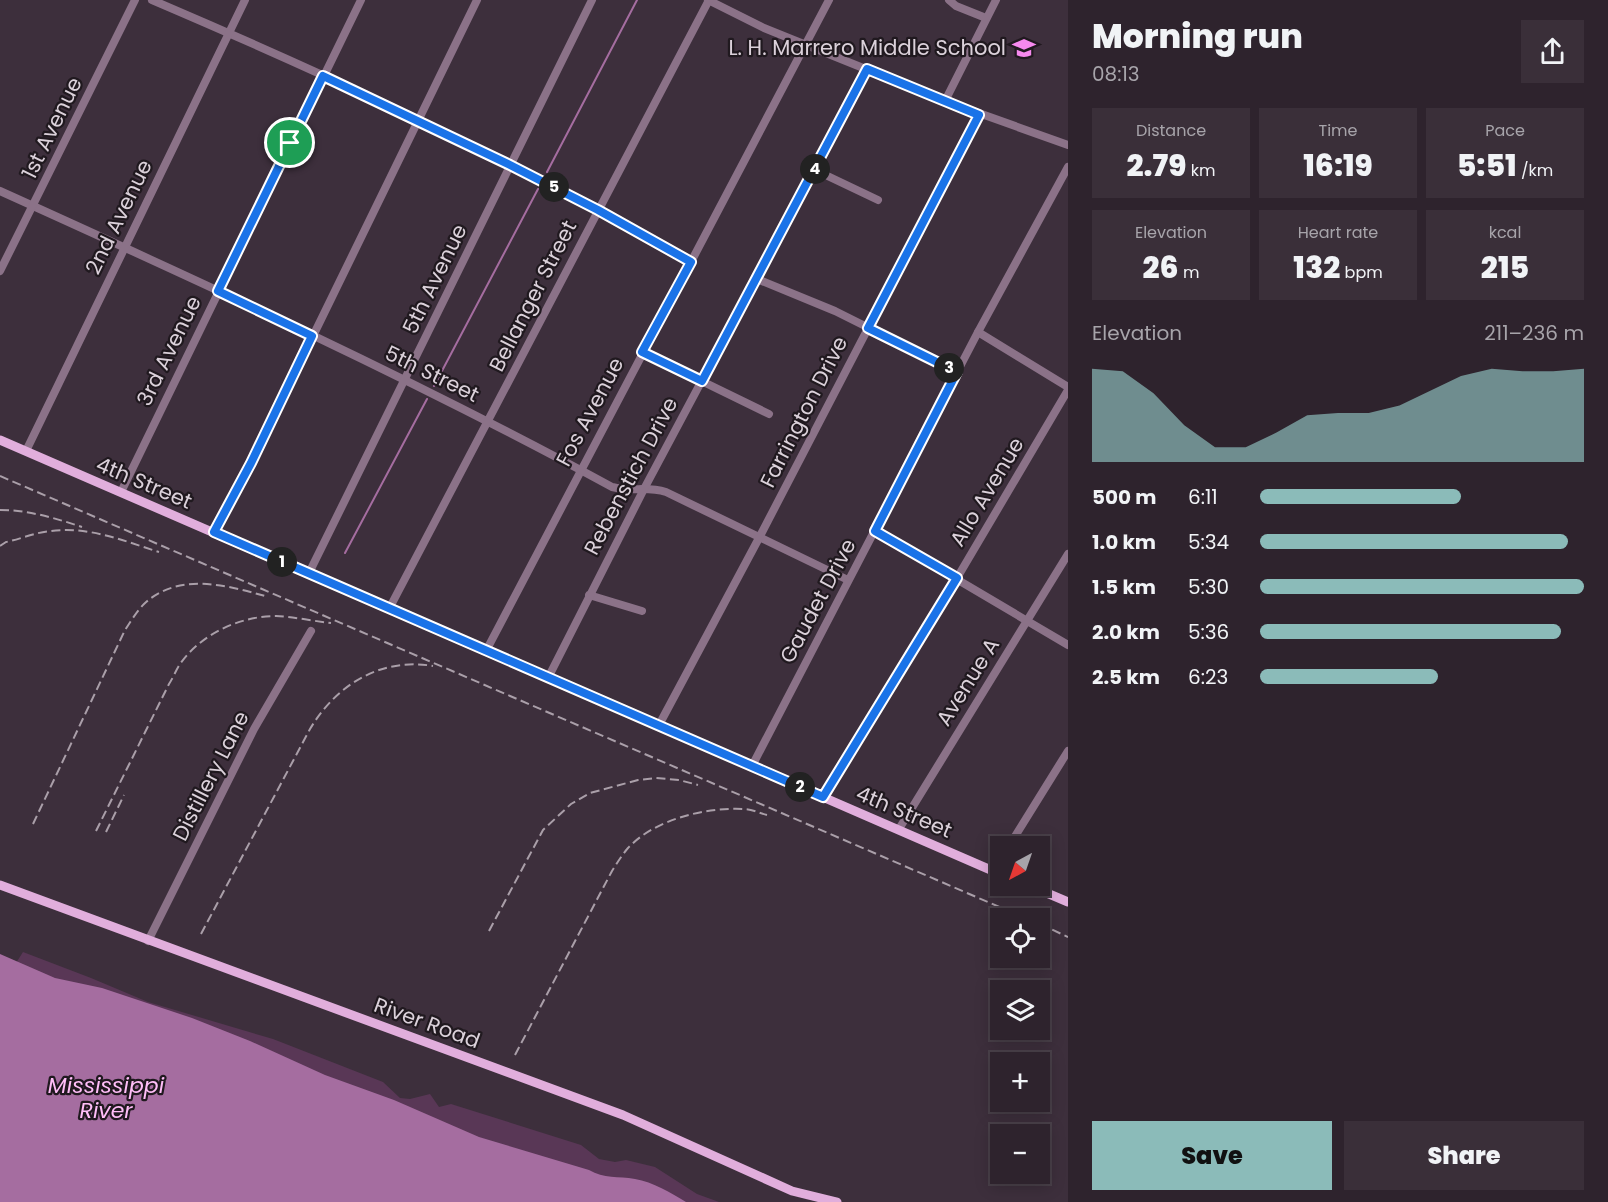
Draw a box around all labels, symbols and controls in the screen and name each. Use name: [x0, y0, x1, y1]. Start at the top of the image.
text: Morning run: [1092, 13, 1303, 60]
button: share: [1521, 20, 1584, 83]
place label: L. H. Marrero Middle School: [729, 33, 1006, 62]
school or university icon: L. H. Marrero Middle School: [1011, 35, 1037, 61]
text: 08:13: [1092, 60, 1140, 88]
street label: 1st Avenue: [14, 72, 89, 183]
pin: [264, 117, 315, 168]
text: Distance: [1136, 119, 1206, 142]
text: Time: [1319, 119, 1358, 142]
text: Pace: [1485, 119, 1525, 142]
icon: arrive: [273, 126, 306, 159]
text: 2.79: [1127, 144, 1186, 187]
text: 16:19: [1303, 144, 1373, 187]
text: 5:51: [1457, 144, 1517, 187]
pin: 4: [800, 154, 830, 184]
street label: 2nd Avenue: [78, 155, 159, 279]
text: 4: [810, 157, 820, 180]
text: km: [1186, 159, 1215, 182]
text: /km: [1517, 159, 1553, 182]
pin: 5: [539, 172, 569, 202]
text: 5: [549, 175, 559, 198]
street label: Bellanger Street: [482, 215, 583, 376]
street label: 5th Avenue: [395, 219, 474, 338]
text: Elevation: [1135, 221, 1207, 244]
text: Heart rate: [1298, 221, 1378, 244]
text: kcal: [1489, 221, 1521, 244]
text: 26: [1143, 246, 1179, 289]
text: 132: [1293, 246, 1340, 289]
text: 215: [1481, 246, 1529, 289]
text: m: [1179, 261, 1199, 284]
text: bpm: [1340, 261, 1383, 284]
street label: 3rd Avenue: [129, 291, 208, 411]
text: Elevation: [1092, 319, 1182, 347]
text: 211–236 m: [1484, 319, 1584, 347]
street label: Farrington Drive: [753, 331, 854, 492]
street label: 5th Street: [380, 338, 484, 409]
street label: Fos Avenue: [549, 352, 630, 471]
pin: 3: [934, 353, 964, 383]
text: 3: [944, 356, 954, 379]
street label: Rebenstich Drive: [577, 392, 684, 560]
street label: Allo Avenue: [943, 432, 1031, 552]
street label: 4th Street: [92, 449, 197, 516]
text: 500 m: [1092, 483, 1157, 511]
text: 6:11: [1188, 483, 1218, 511]
text: 1.0 km: [1092, 528, 1156, 556]
text: 5:34: [1188, 528, 1229, 556]
street label: Gaudet Drive: [773, 533, 863, 668]
pin: 1: [267, 547, 297, 577]
text: 1: [279, 550, 285, 573]
text: 1.5 km: [1092, 573, 1156, 601]
text: 5:30: [1188, 573, 1229, 601]
text: 2.0 km: [1092, 618, 1160, 646]
text: 5:36: [1188, 618, 1229, 646]
street label: Avenue A: [929, 632, 1006, 731]
text: 2.5 km: [1092, 663, 1160, 691]
text: 6:23: [1188, 663, 1228, 691]
street label: Distillery Lane: [165, 706, 256, 846]
pin: 2: [785, 772, 815, 802]
text: 2: [795, 775, 805, 798]
street label: 4th Street: [852, 778, 957, 845]
north arrow: [990, 836, 1050, 896]
map controls: [990, 836, 1050, 1184]
button: locate: [990, 908, 1050, 968]
button: layers: [990, 980, 1050, 1040]
street label: River Road: [370, 990, 484, 1055]
button: +: [990, 1052, 1050, 1112]
water label: Mississippi River: [48, 1070, 165, 1126]
button: Save: [1092, 1121, 1332, 1190]
button: Share: [1344, 1121, 1584, 1190]
button: −: [990, 1124, 1050, 1184]

